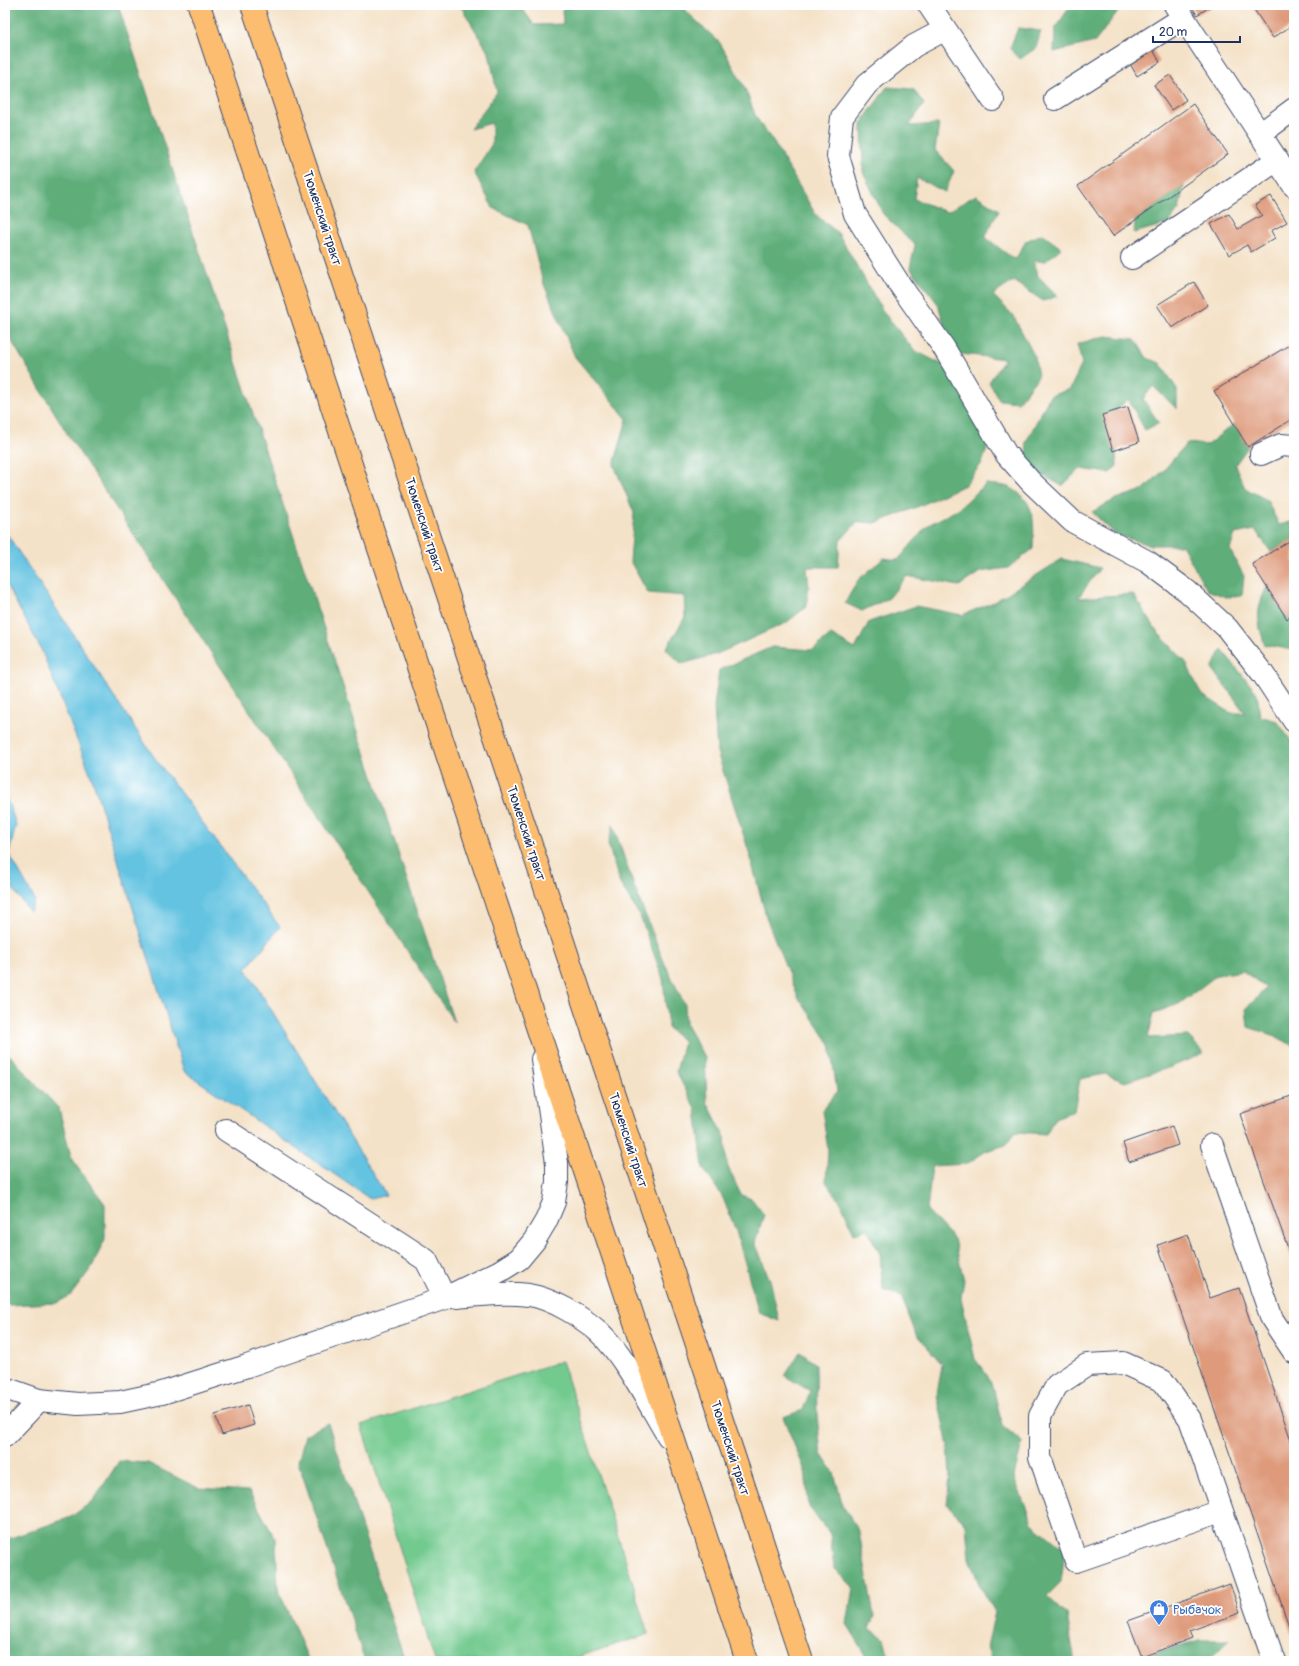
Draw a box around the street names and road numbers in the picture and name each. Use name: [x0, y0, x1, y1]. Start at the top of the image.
street label: Тюменский тракт: [299, 169, 345, 268]
street label: Тюменский тракт: [401, 476, 447, 575]
street label: Тюменский тракт: [503, 784, 549, 883]
street label: Тюменский тракт: [605, 1091, 651, 1190]
street label: Тюменский тракт: [707, 1399, 753, 1498]

